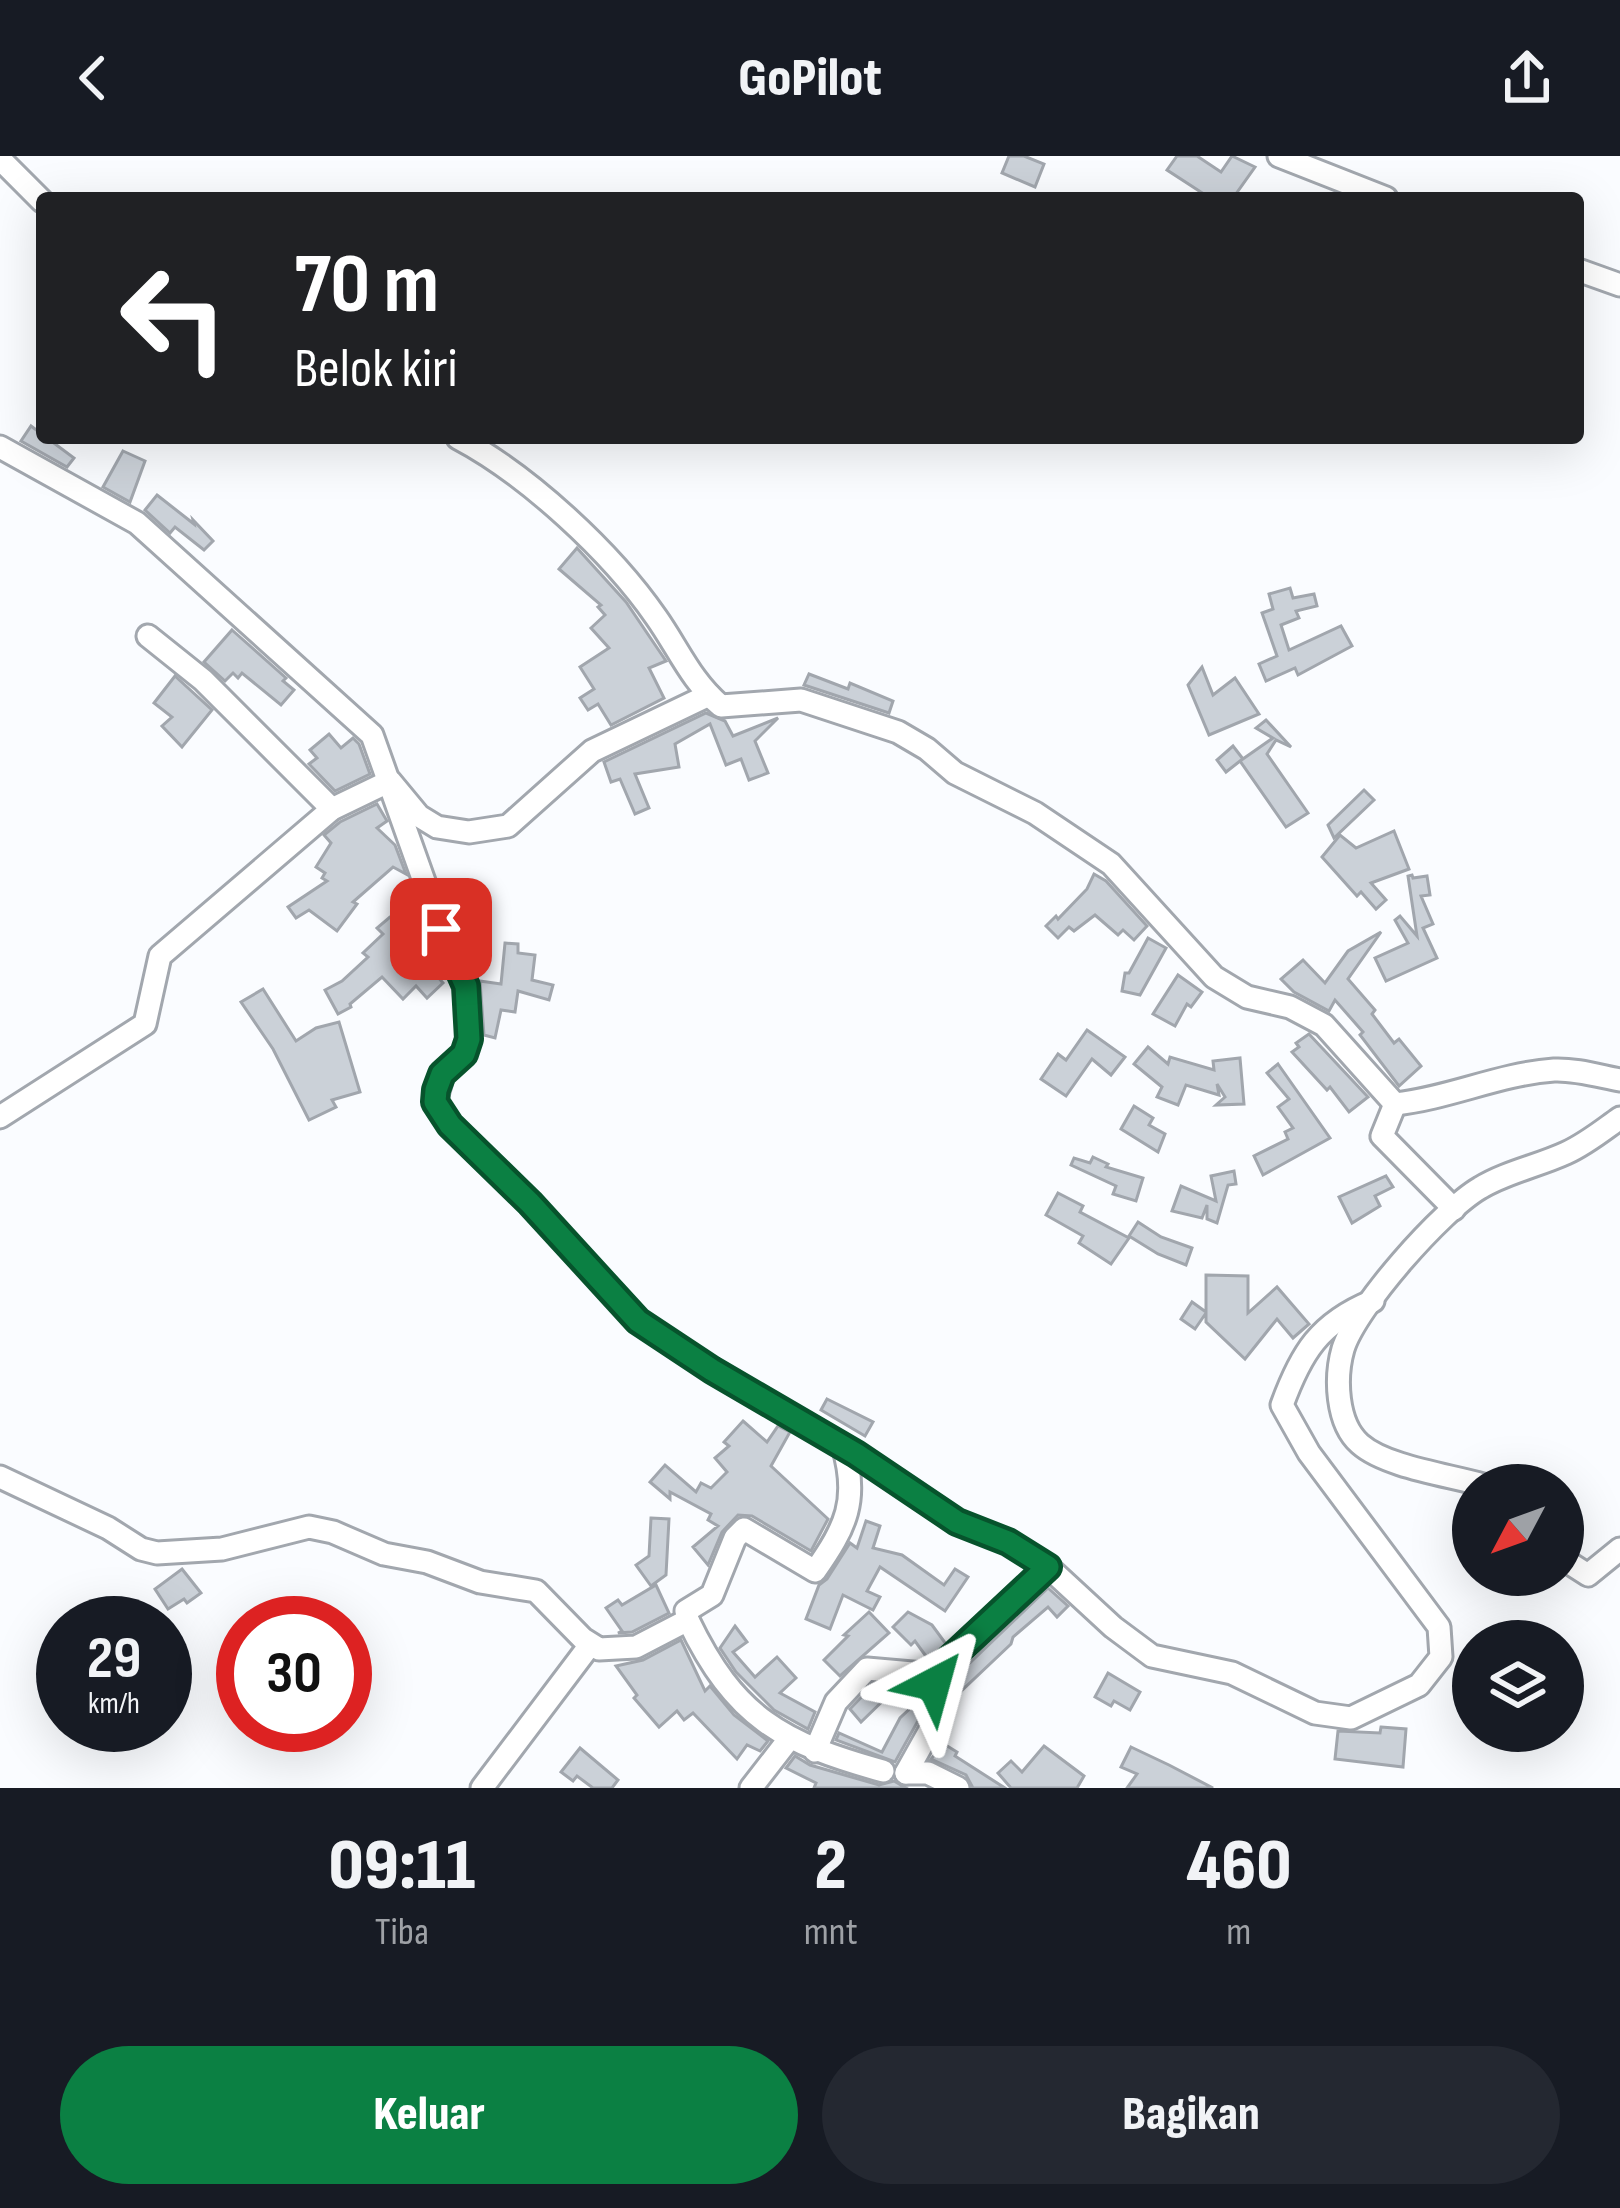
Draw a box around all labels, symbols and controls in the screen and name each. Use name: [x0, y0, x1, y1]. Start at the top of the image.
icon: back: [60, 45, 126, 111]
icon: share: [1494, 45, 1560, 111]
text: GoPilot: [738, 46, 882, 111]
text: 70 m: [294, 235, 439, 336]
icon: left: [96, 240, 252, 396]
text: Belok kiri: [294, 337, 458, 402]
pin: [390, 878, 492, 980]
icon: arrive: [408, 896, 474, 962]
north arrow: [1452, 1464, 1584, 1596]
map controls: [1452, 1464, 1584, 1752]
speed limit sign: 30: [216, 1596, 372, 1752]
button: layers: [1452, 1620, 1584, 1752]
position arrow: [871, 1621, 997, 1747]
text: 29: [87, 1623, 141, 1695]
text: km/h: [88, 1686, 140, 1722]
text: 09:11: [329, 1823, 475, 1910]
text: 2: [814, 1823, 847, 1910]
text: 460: [1186, 1823, 1291, 1910]
text: Tiba: [375, 1909, 429, 1956]
text: mnt: [804, 1909, 858, 1956]
text: m: [1226, 1909, 1251, 1956]
button: Keluar: [60, 2046, 798, 2184]
button: Bagikan: [822, 2046, 1560, 2184]

